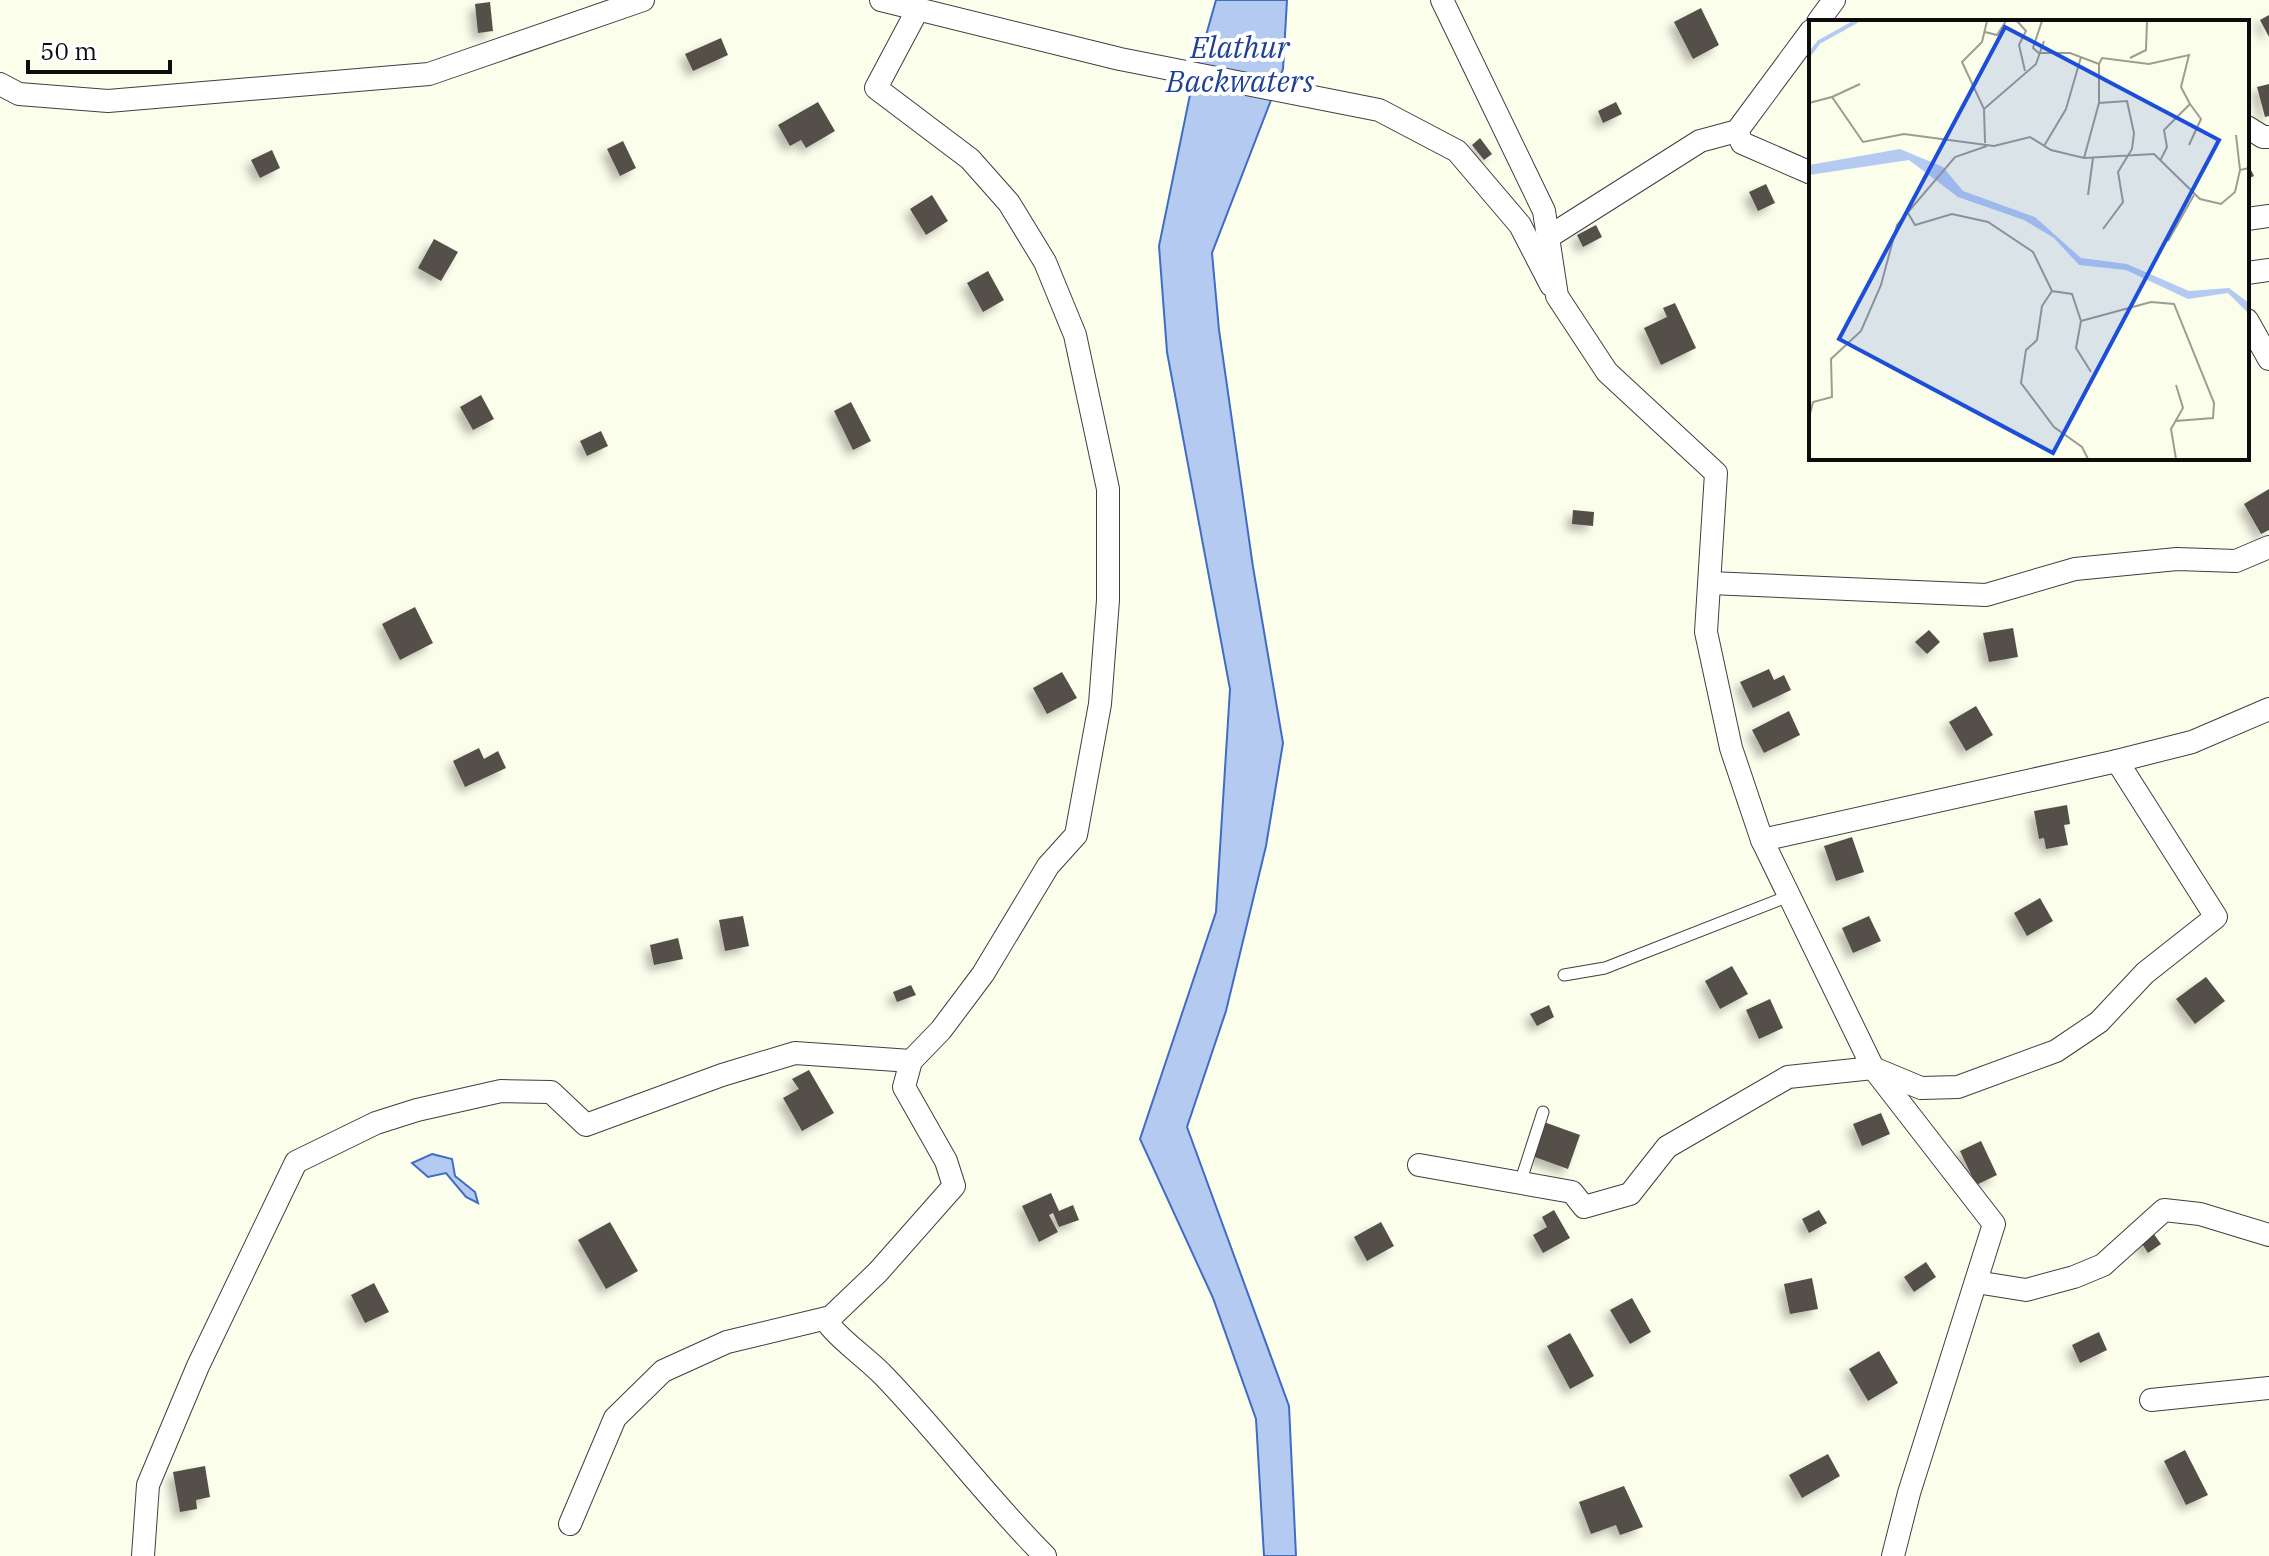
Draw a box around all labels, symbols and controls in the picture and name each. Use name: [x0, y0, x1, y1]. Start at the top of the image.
inset map: [1809, 20, 2249, 460]
scale bar: [28, 24, 170, 74]
water label: Elathur Backwaters: [1165, 27, 1314, 100]
text: 50 m: [40, 35, 97, 67]

